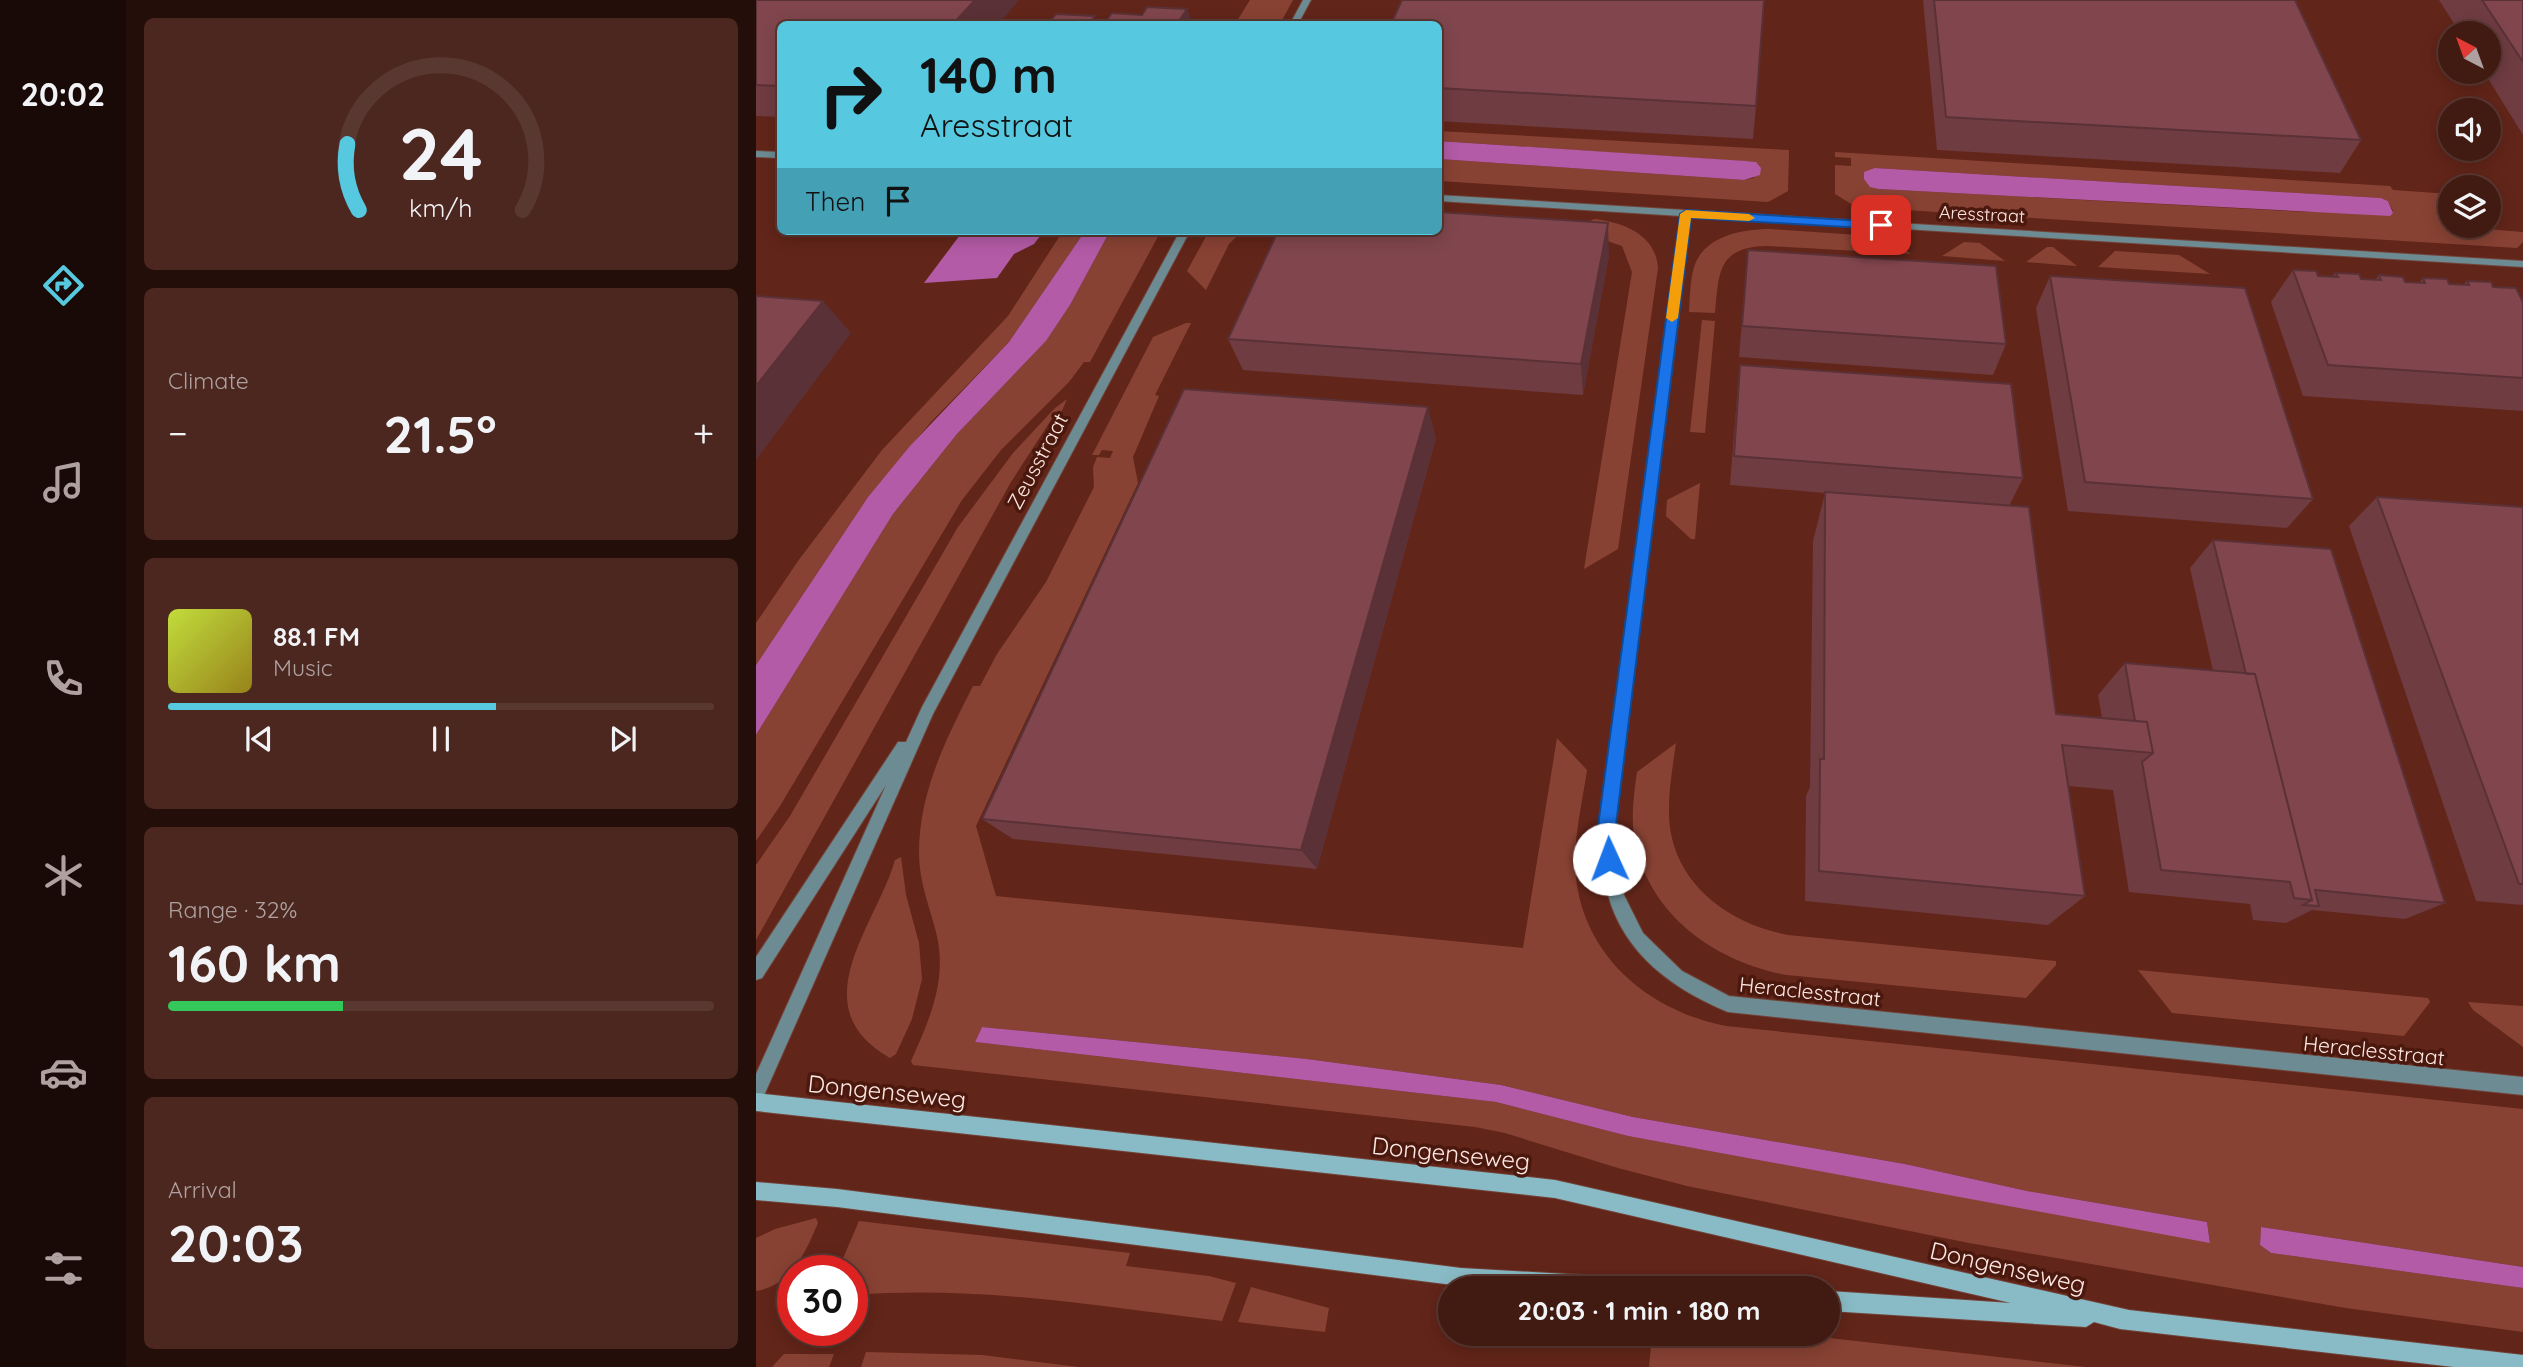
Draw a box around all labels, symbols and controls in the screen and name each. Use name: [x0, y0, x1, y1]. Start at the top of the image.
north arrow: [2438, 21, 2501, 84]
map controls: [2438, 21, 2501, 238]
text: 140 m: [920, 44, 1057, 105]
icon: right: [805, 49, 896, 140]
text: 20:02: [21, 74, 105, 114]
button: sound: [2438, 98, 2501, 161]
text: Aresstraat: [920, 105, 1073, 145]
text: 24: [399, 107, 483, 198]
button: layers: [2438, 175, 2501, 238]
icon: arrive: [879, 182, 917, 220]
text: Then: [805, 185, 865, 218]
text: km/h: [409, 192, 473, 223]
pin: [1851, 195, 1911, 255]
street label: Aresstraat: [1938, 200, 2026, 228]
icon: arrive: [1862, 206, 1900, 244]
icon: directions: [39, 261, 88, 310]
text: Climate: [168, 366, 249, 395]
text: 21.5°: [384, 401, 497, 466]
text: −: [168, 409, 188, 457]
text: +: [693, 409, 714, 457]
street label: Zeusstraat: [1001, 409, 1073, 513]
icon: music: [39, 458, 88, 507]
text: 88.1 FM: [273, 620, 360, 653]
text: Music: [273, 653, 333, 682]
icon: phone: [39, 654, 88, 703]
icon: previous: [240, 720, 278, 758]
icon: pause: [422, 720, 460, 758]
icon: next: [604, 720, 642, 758]
position arrow: [1572, 822, 1646, 896]
icon: climate: [39, 851, 88, 900]
text: Range · 32%: [168, 895, 297, 924]
text: 160 km: [168, 930, 341, 995]
street label: Heraclesstraat: [1738, 971, 1882, 1011]
street label: Heraclesstraat: [2302, 1030, 2446, 1070]
icon: car: [39, 1048, 88, 1097]
street label: Dongenseweg: [806, 1068, 968, 1114]
street label: Dongenseweg: [1370, 1130, 1532, 1176]
text: Arrival: [168, 1175, 237, 1204]
text: 20:03: [168, 1210, 304, 1275]
street label: Dongenseweg: [1927, 1234, 2089, 1300]
icon: filters: [39, 1244, 88, 1293]
speed limit sign: 30: [777, 1255, 868, 1346]
text: 20:03 · 1 min · 180 m: [1517, 1294, 1761, 1327]

